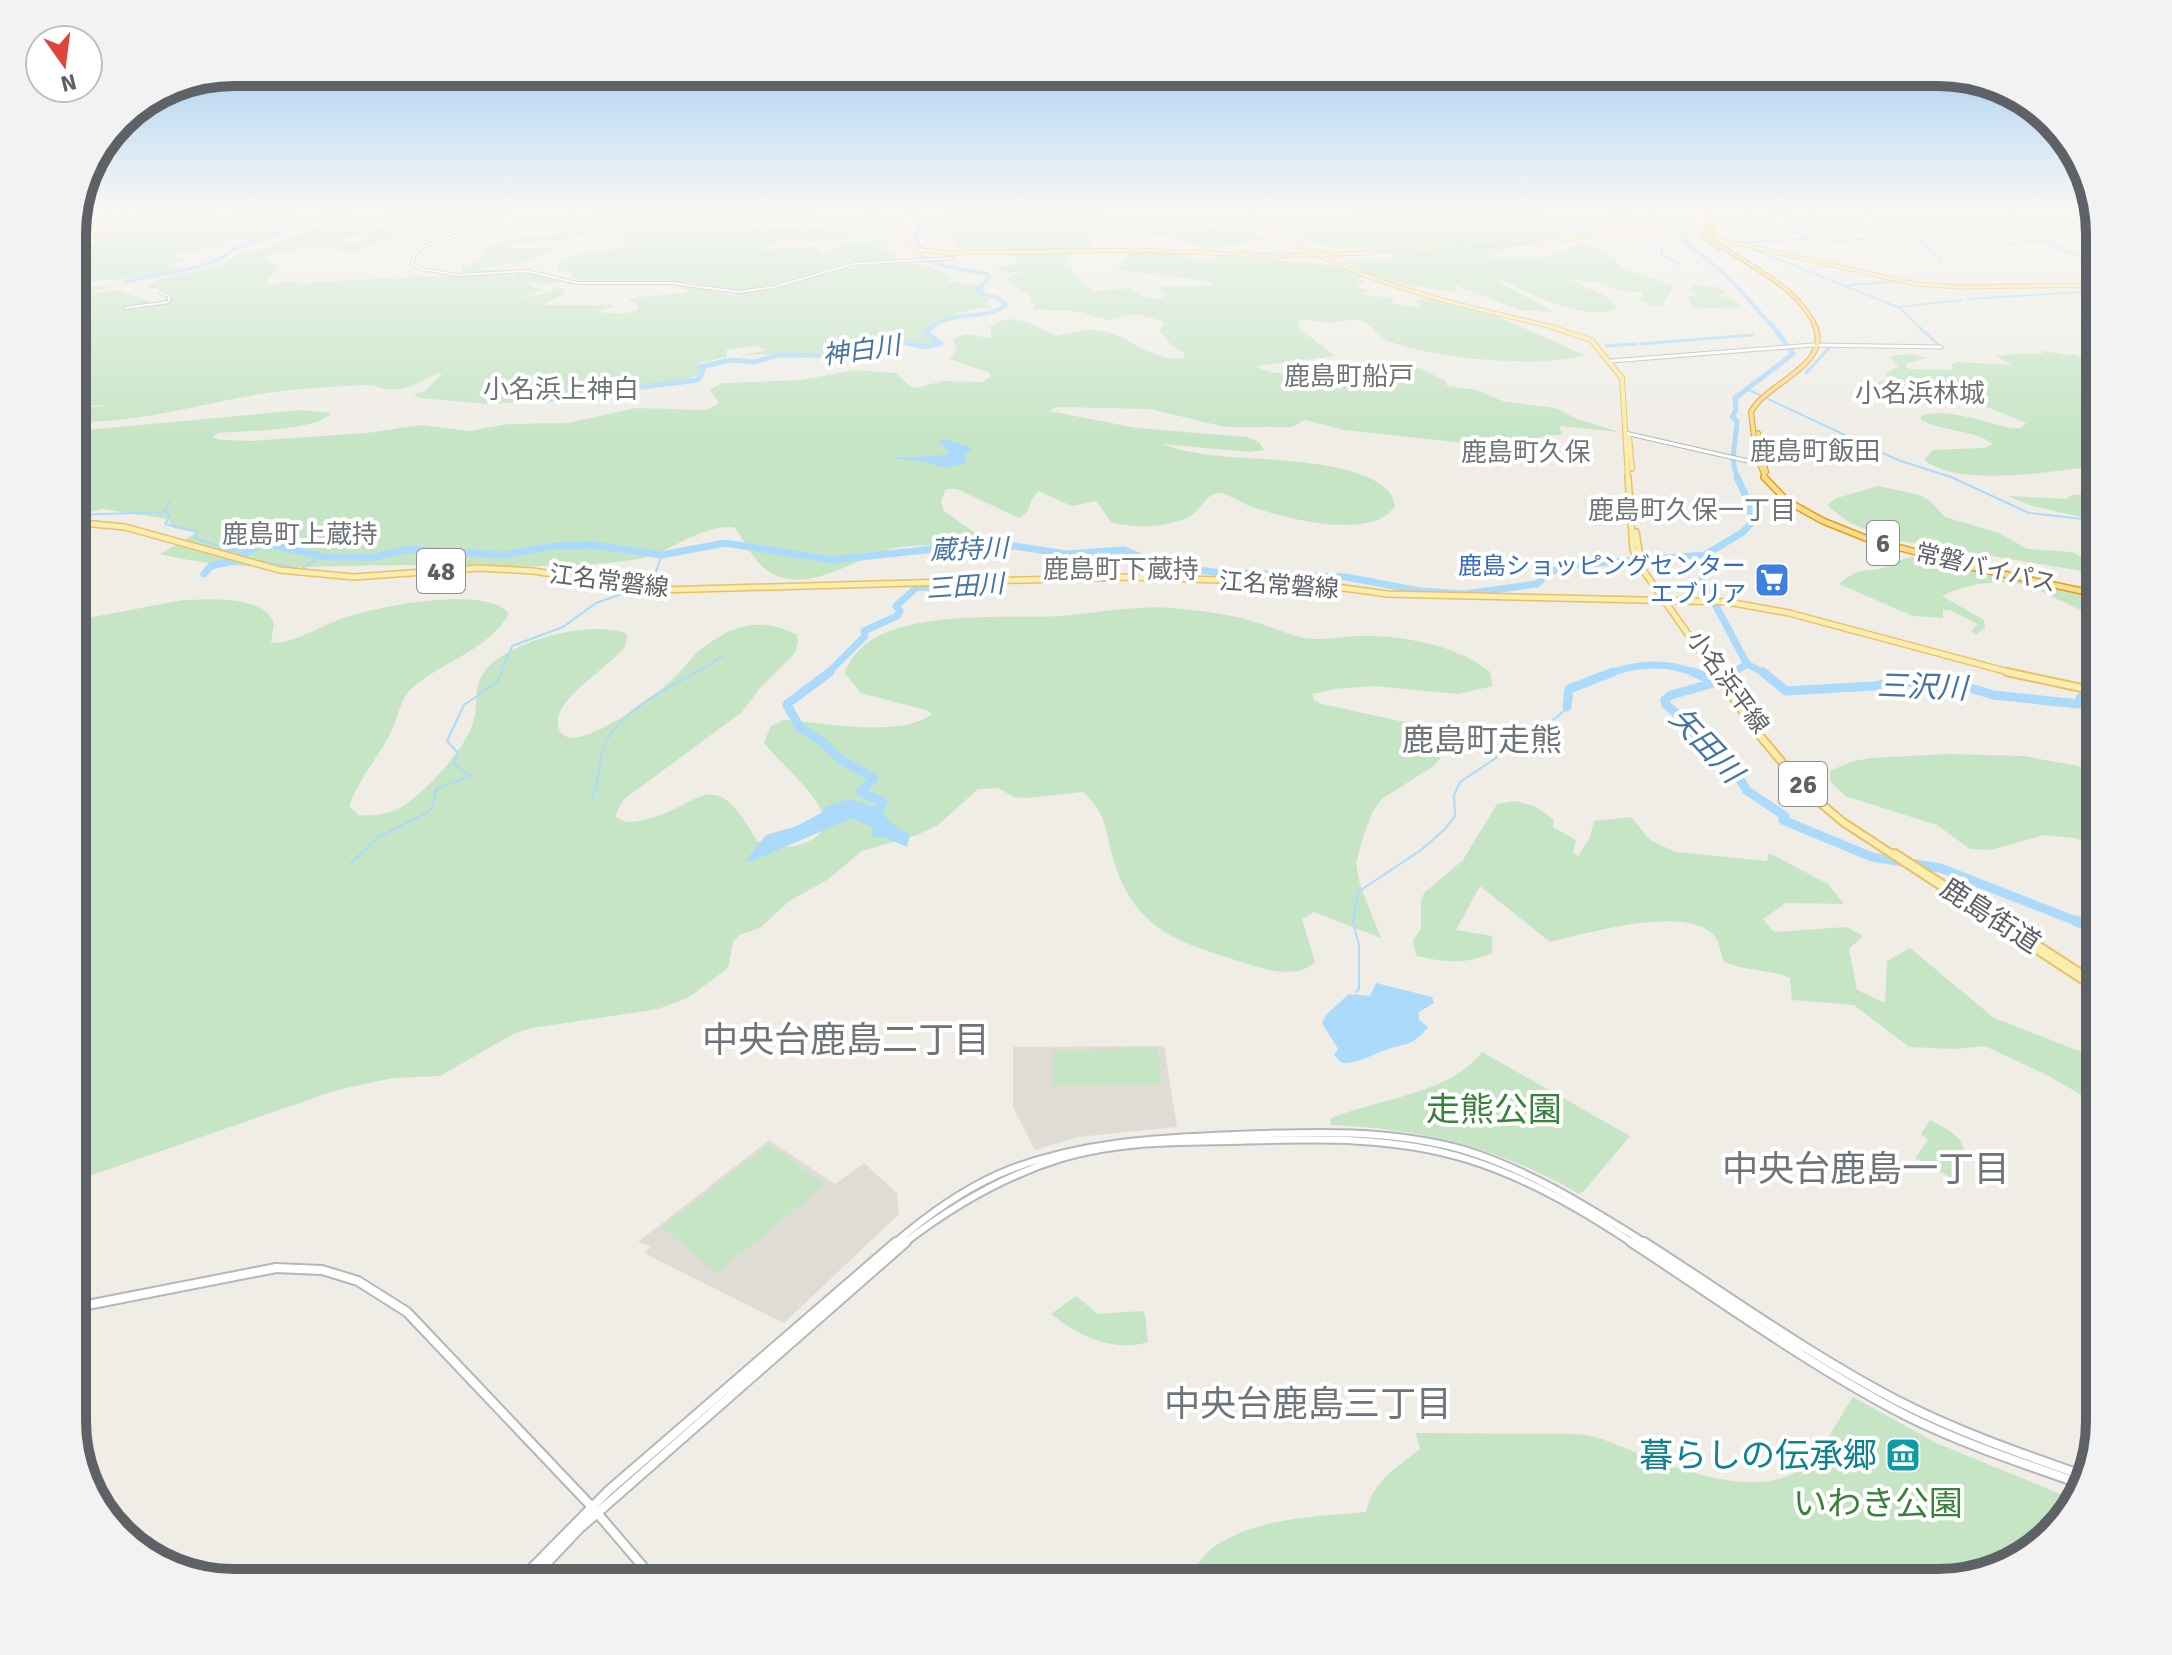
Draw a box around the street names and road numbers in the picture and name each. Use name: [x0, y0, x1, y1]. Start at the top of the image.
road number: 6: [1867, 521, 1899, 565]
street label: 常磐バイパス: [1913, 537, 2059, 599]
road number: 48: [417, 549, 465, 593]
street label: 江名常磐線: [548, 559, 670, 603]
street label: 江名常磐線: [1218, 566, 1340, 604]
street label: 小名浜平線: [1681, 625, 1775, 739]
road number: 26: [1779, 762, 1827, 806]
street label: 鹿島街道: [1934, 871, 2047, 961]

